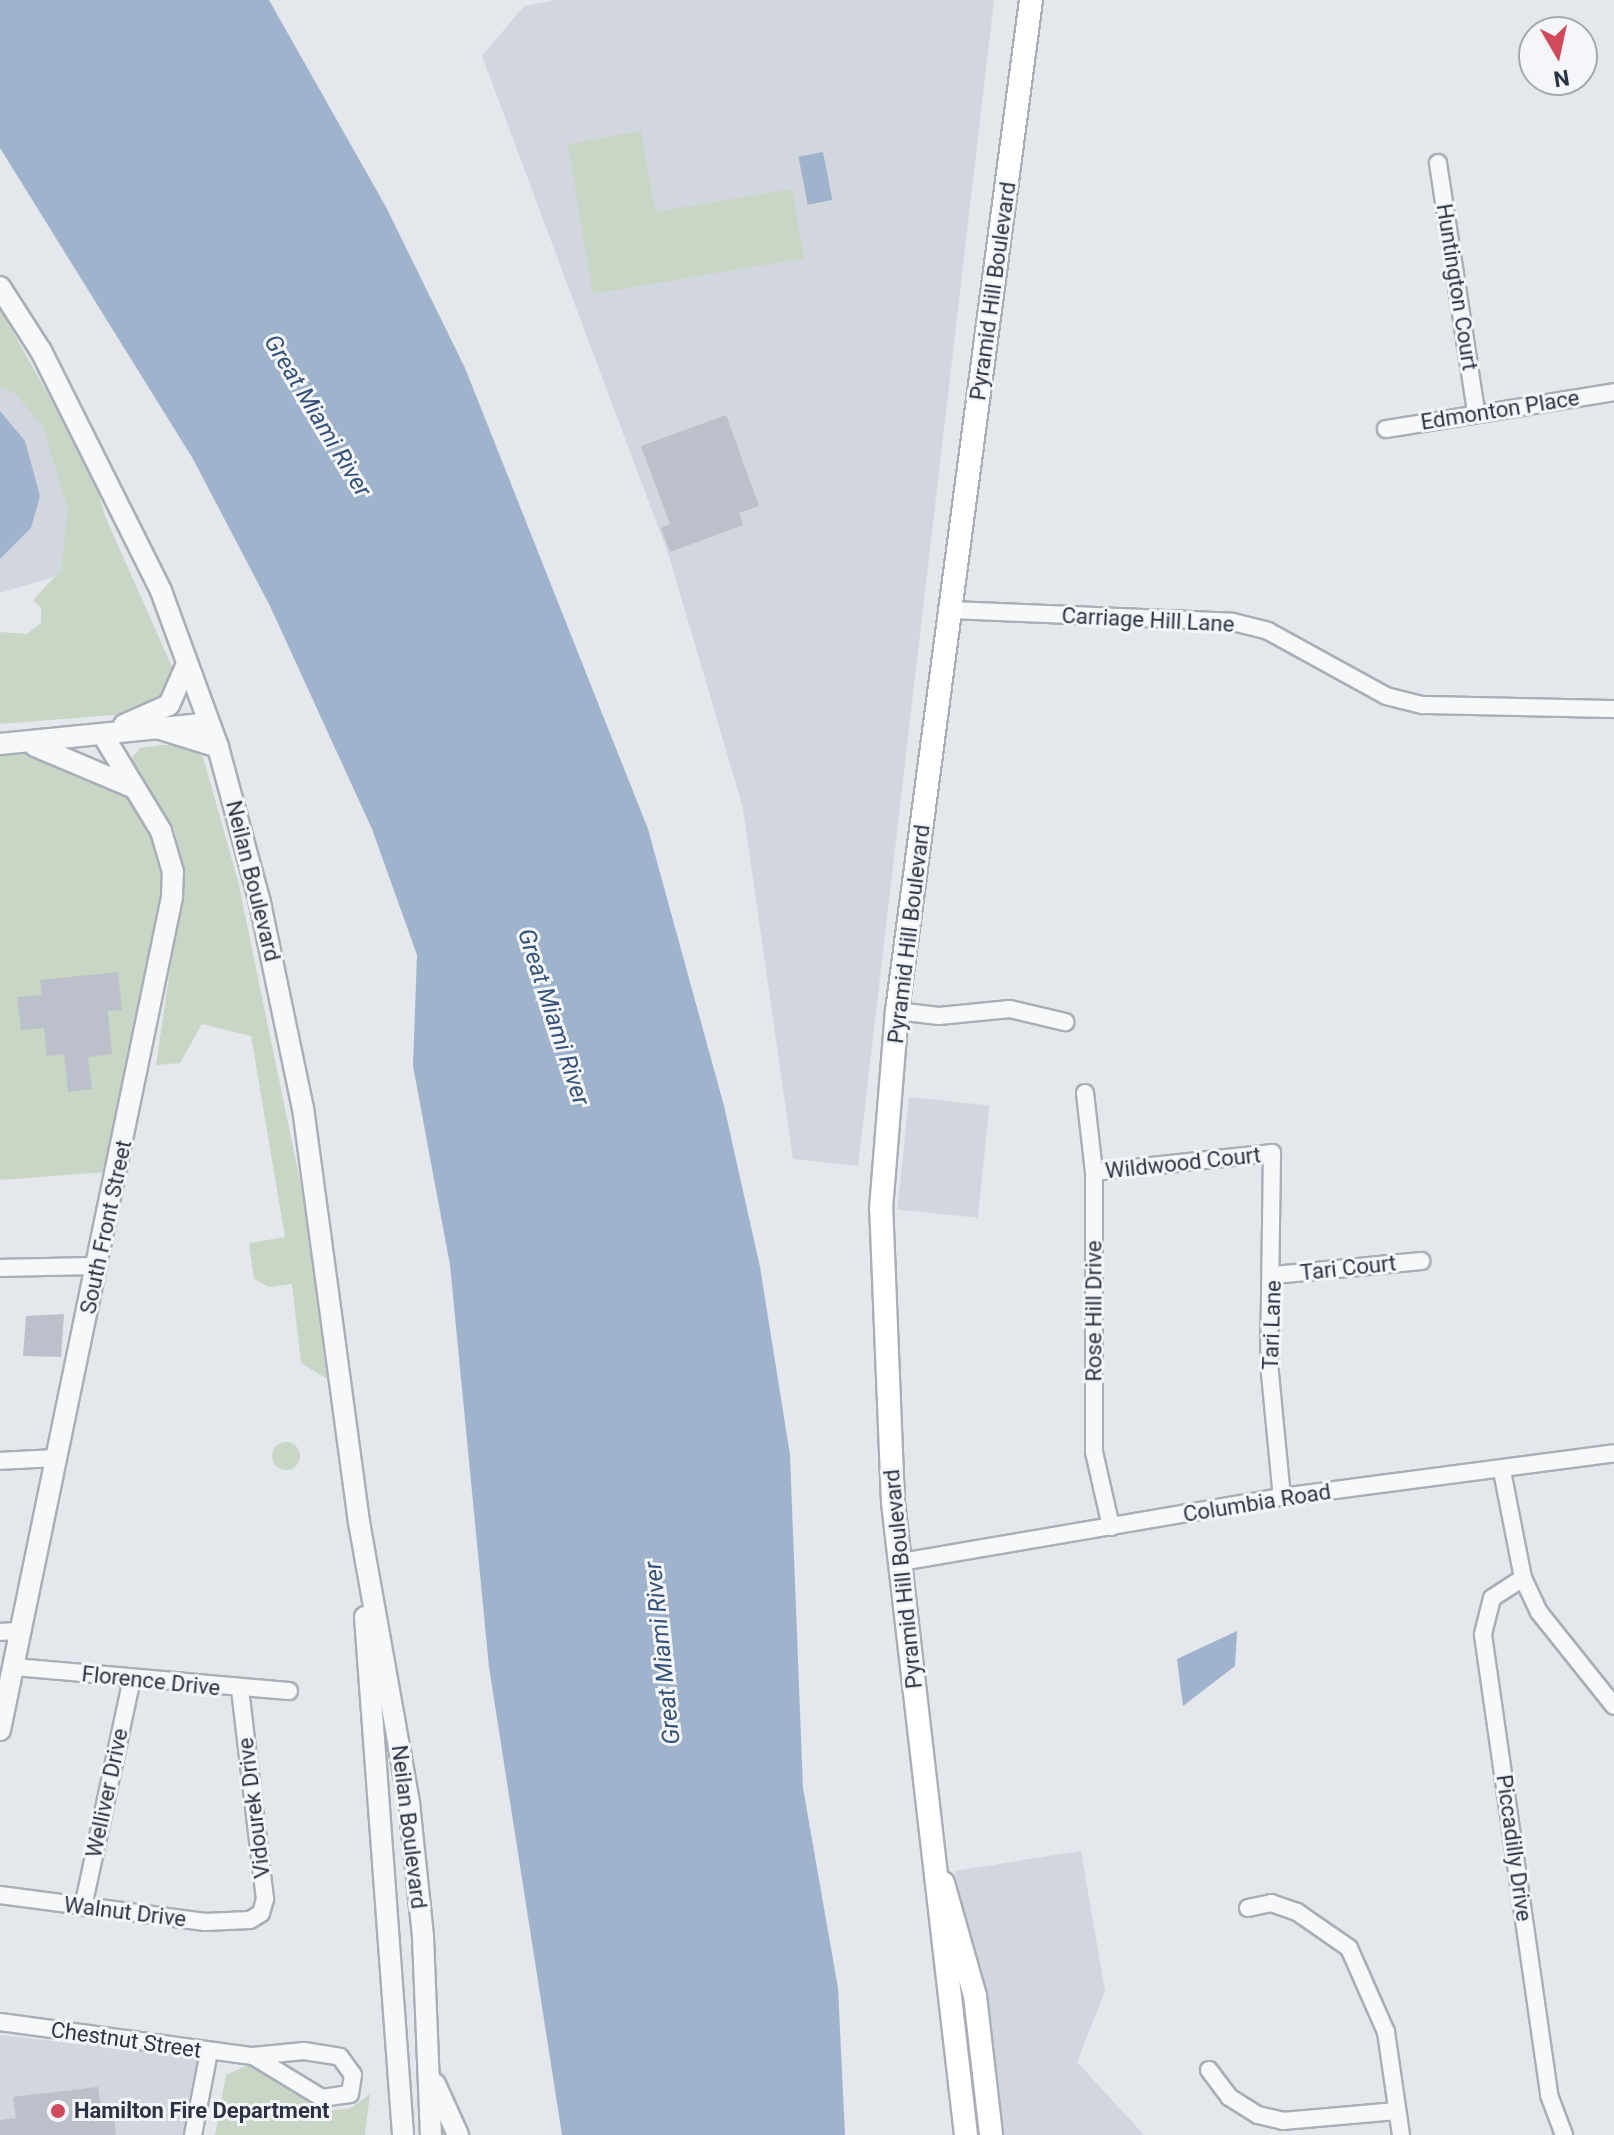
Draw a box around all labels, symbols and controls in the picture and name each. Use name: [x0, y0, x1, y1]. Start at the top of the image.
north arrow: [1518, 16, 1598, 96]
text: N: [1552, 65, 1571, 92]
street label: Pyramid Hill Boulevard: [965, 180, 1021, 402]
street label: Huntington Court: [1431, 202, 1483, 372]
water label: Great Miami River: [257, 330, 377, 502]
street label: Edmonton Place: [1419, 384, 1581, 436]
street label: Carriage Hill Lane: [1061, 602, 1235, 638]
street label: Neilan Boulevard: [220, 798, 286, 964]
street label: Pyramid Hill Boulevard: [882, 823, 936, 1045]
water label: Great Miami River: [511, 925, 595, 1109]
street label: South Front Street: [75, 1138, 137, 1316]
street label: Wildwood Court: [1104, 1142, 1262, 1184]
street label: Rose Hill Drive: [1081, 1240, 1107, 1382]
street label: Tari Court: [1299, 1250, 1397, 1286]
street label: Tari Lane: [1257, 1280, 1287, 1370]
street label: Pyramid Hill Boulevard: [878, 1468, 928, 1690]
street label: Columbia Road: [1181, 1478, 1333, 1528]
water label: Great Miami River: [639, 1560, 687, 1746]
street label: Florence Drive: [80, 1661, 222, 1701]
street label: Welliver Drive: [80, 1726, 134, 1860]
street label: Vidourek Drive: [232, 1736, 276, 1880]
street label: Neilan Boulevard: [386, 1744, 432, 1910]
street label: Piccadilly Drive: [1491, 1773, 1537, 1923]
street label: Walnut Drive: [62, 1891, 188, 1933]
street label: Chestnut Street: [49, 2016, 203, 2064]
place label: Hamilton Fire Department: [74, 2098, 330, 2124]
marker: Hamilton Fire Department: [49, 2102, 67, 2120]

